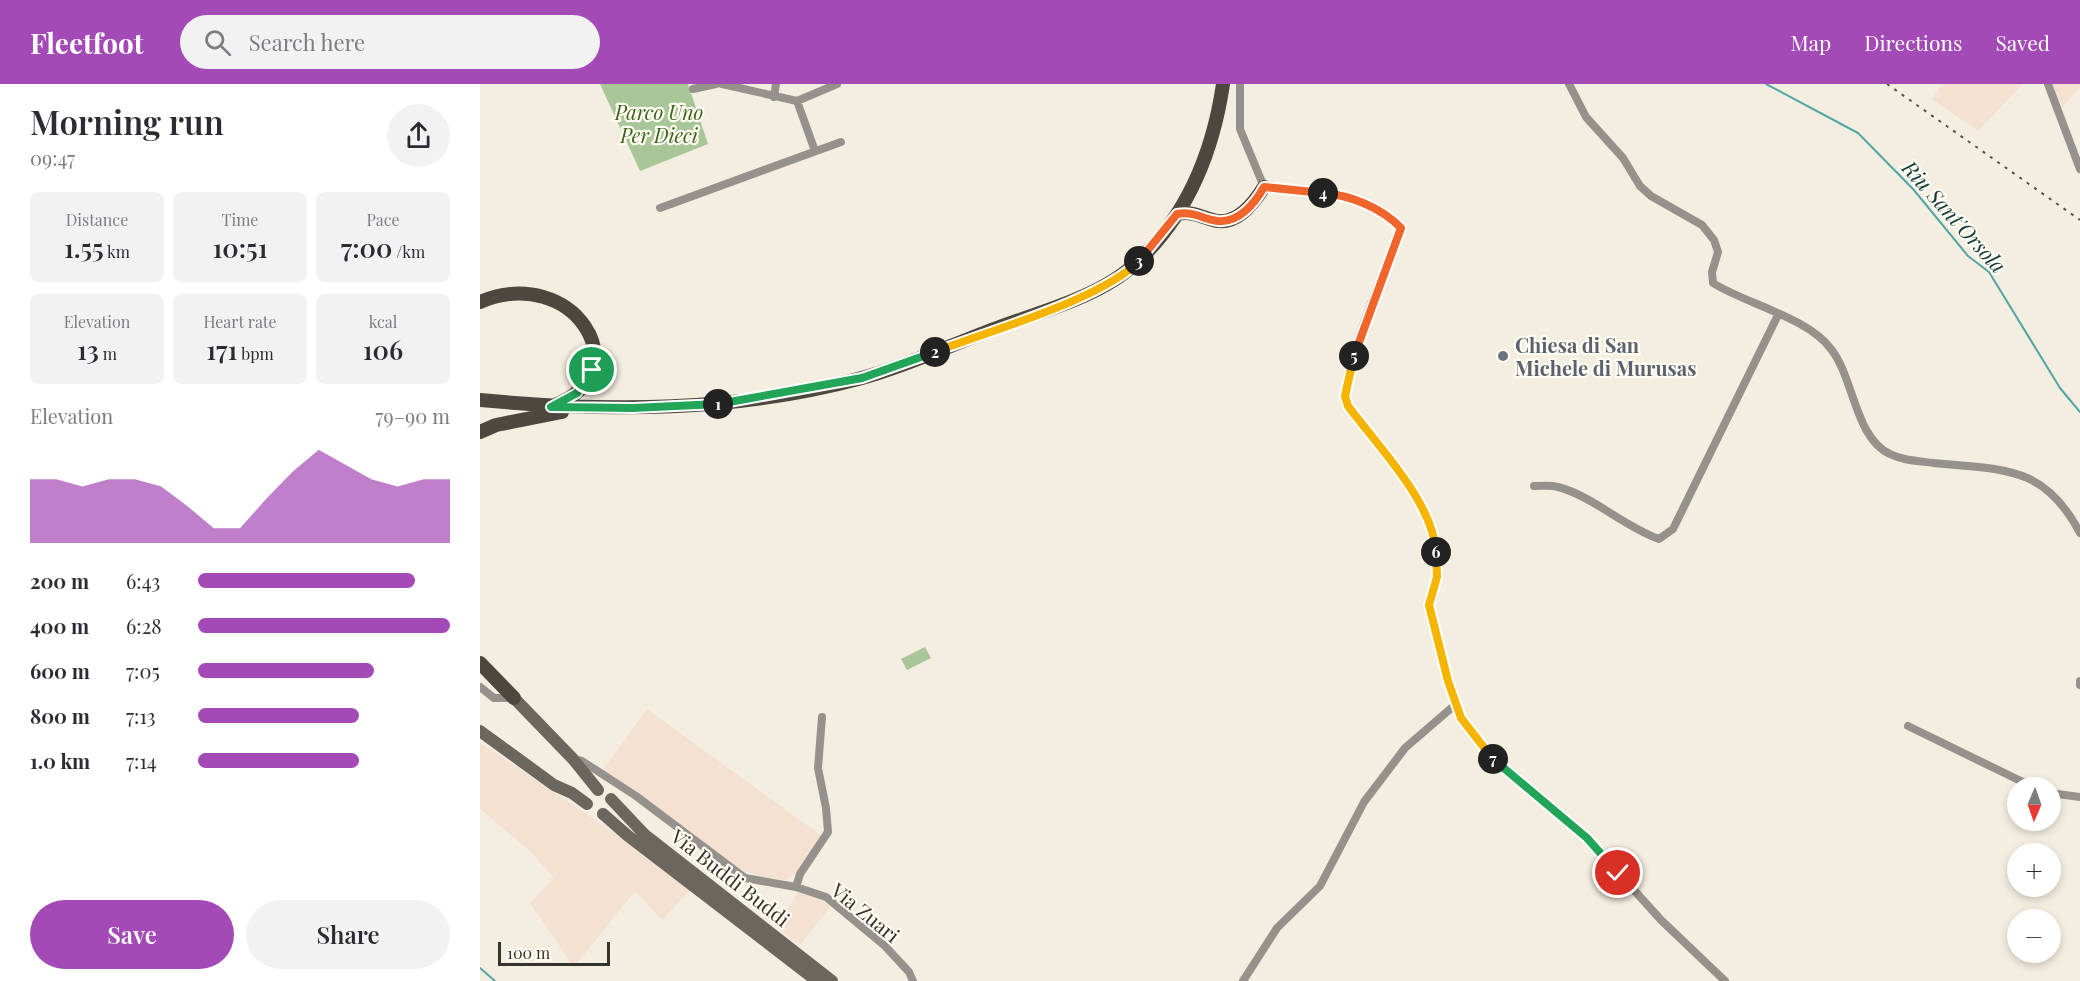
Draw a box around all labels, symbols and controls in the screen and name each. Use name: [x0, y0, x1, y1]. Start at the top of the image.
search box: [180, 15, 600, 69]
text: Fleetfoot: [30, 24, 144, 61]
icon: search: [201, 26, 234, 59]
text: Search here: [249, 27, 365, 57]
text: Map: [1790, 28, 1831, 56]
text: Directions: [1864, 28, 1962, 56]
text: Saved: [1995, 28, 2050, 56]
park label: Parco Uno Per Dieci: [614, 98, 703, 148]
text: Morning run: [30, 99, 224, 143]
button: share: [387, 104, 450, 167]
text: 09:47: [30, 144, 75, 171]
water label: Riu Sant'Orsola: [1896, 153, 2013, 278]
pin: 4: [1308, 178, 1338, 208]
text: 4: [1319, 182, 1327, 203]
text: Distance: [66, 209, 128, 230]
text: Time: [222, 209, 258, 230]
text: Pace: [366, 209, 400, 230]
text: 1.55: [64, 230, 104, 265]
text: 10:51: [213, 230, 268, 265]
text: 7:00: [341, 230, 392, 265]
text: km: [104, 241, 130, 262]
text: /km: [392, 241, 425, 262]
pin: 3: [1124, 246, 1154, 276]
text: 3: [1135, 250, 1143, 271]
text: Elevation: [64, 311, 130, 332]
text: Heart rate: [203, 311, 277, 332]
text: kcal: [369, 311, 397, 332]
place label: Chiesa di San Michele di Murusas: [1515, 331, 1696, 381]
text: 13: [77, 332, 99, 367]
text: 171: [206, 332, 237, 367]
text: 106: [363, 332, 403, 367]
pin: 2: [920, 337, 950, 367]
text: 2: [931, 341, 939, 362]
pin: 5: [1339, 341, 1369, 371]
text: m: [99, 343, 117, 364]
text: bpm: [237, 343, 274, 364]
pin: [566, 344, 617, 395]
text: 5: [1350, 345, 1358, 366]
marker: Chiesa di San Michele di Murusas: [1496, 349, 1510, 363]
icon: arrive: [575, 353, 608, 386]
pin: 1: [703, 389, 733, 419]
text: 1: [715, 393, 721, 414]
text: Elevation: [30, 402, 113, 429]
text: 79–90 m: [375, 402, 450, 429]
pin: 6: [1421, 537, 1451, 567]
text: 6: [1432, 541, 1440, 562]
text: 200 m: [30, 567, 89, 594]
text: 6:43: [126, 567, 160, 594]
text: 400 m: [30, 612, 89, 639]
text: 6:28: [126, 612, 162, 639]
text: 600 m: [30, 657, 90, 684]
text: 7:05: [126, 657, 160, 684]
text: 800 m: [30, 702, 90, 729]
text: 7:13: [126, 702, 156, 729]
pin: 7: [1478, 744, 1508, 774]
text: 1.0 km: [30, 747, 90, 774]
text: 7:14: [126, 747, 157, 774]
text: 7: [1489, 748, 1497, 769]
north arrow: [2007, 777, 2061, 831]
map controls: [2007, 777, 2061, 963]
street label: Via Buddi Buddi: [665, 821, 796, 932]
button: +: [2007, 843, 2061, 897]
pin: [1592, 847, 1643, 898]
icon: check: [1601, 856, 1634, 889]
street label: Via Zuari: [825, 875, 906, 948]
button: Save: [30, 900, 234, 969]
button: Share: [246, 900, 450, 969]
button: −: [2007, 909, 2061, 963]
scale bar: [498, 939, 610, 966]
text: 100 m: [507, 942, 550, 963]

